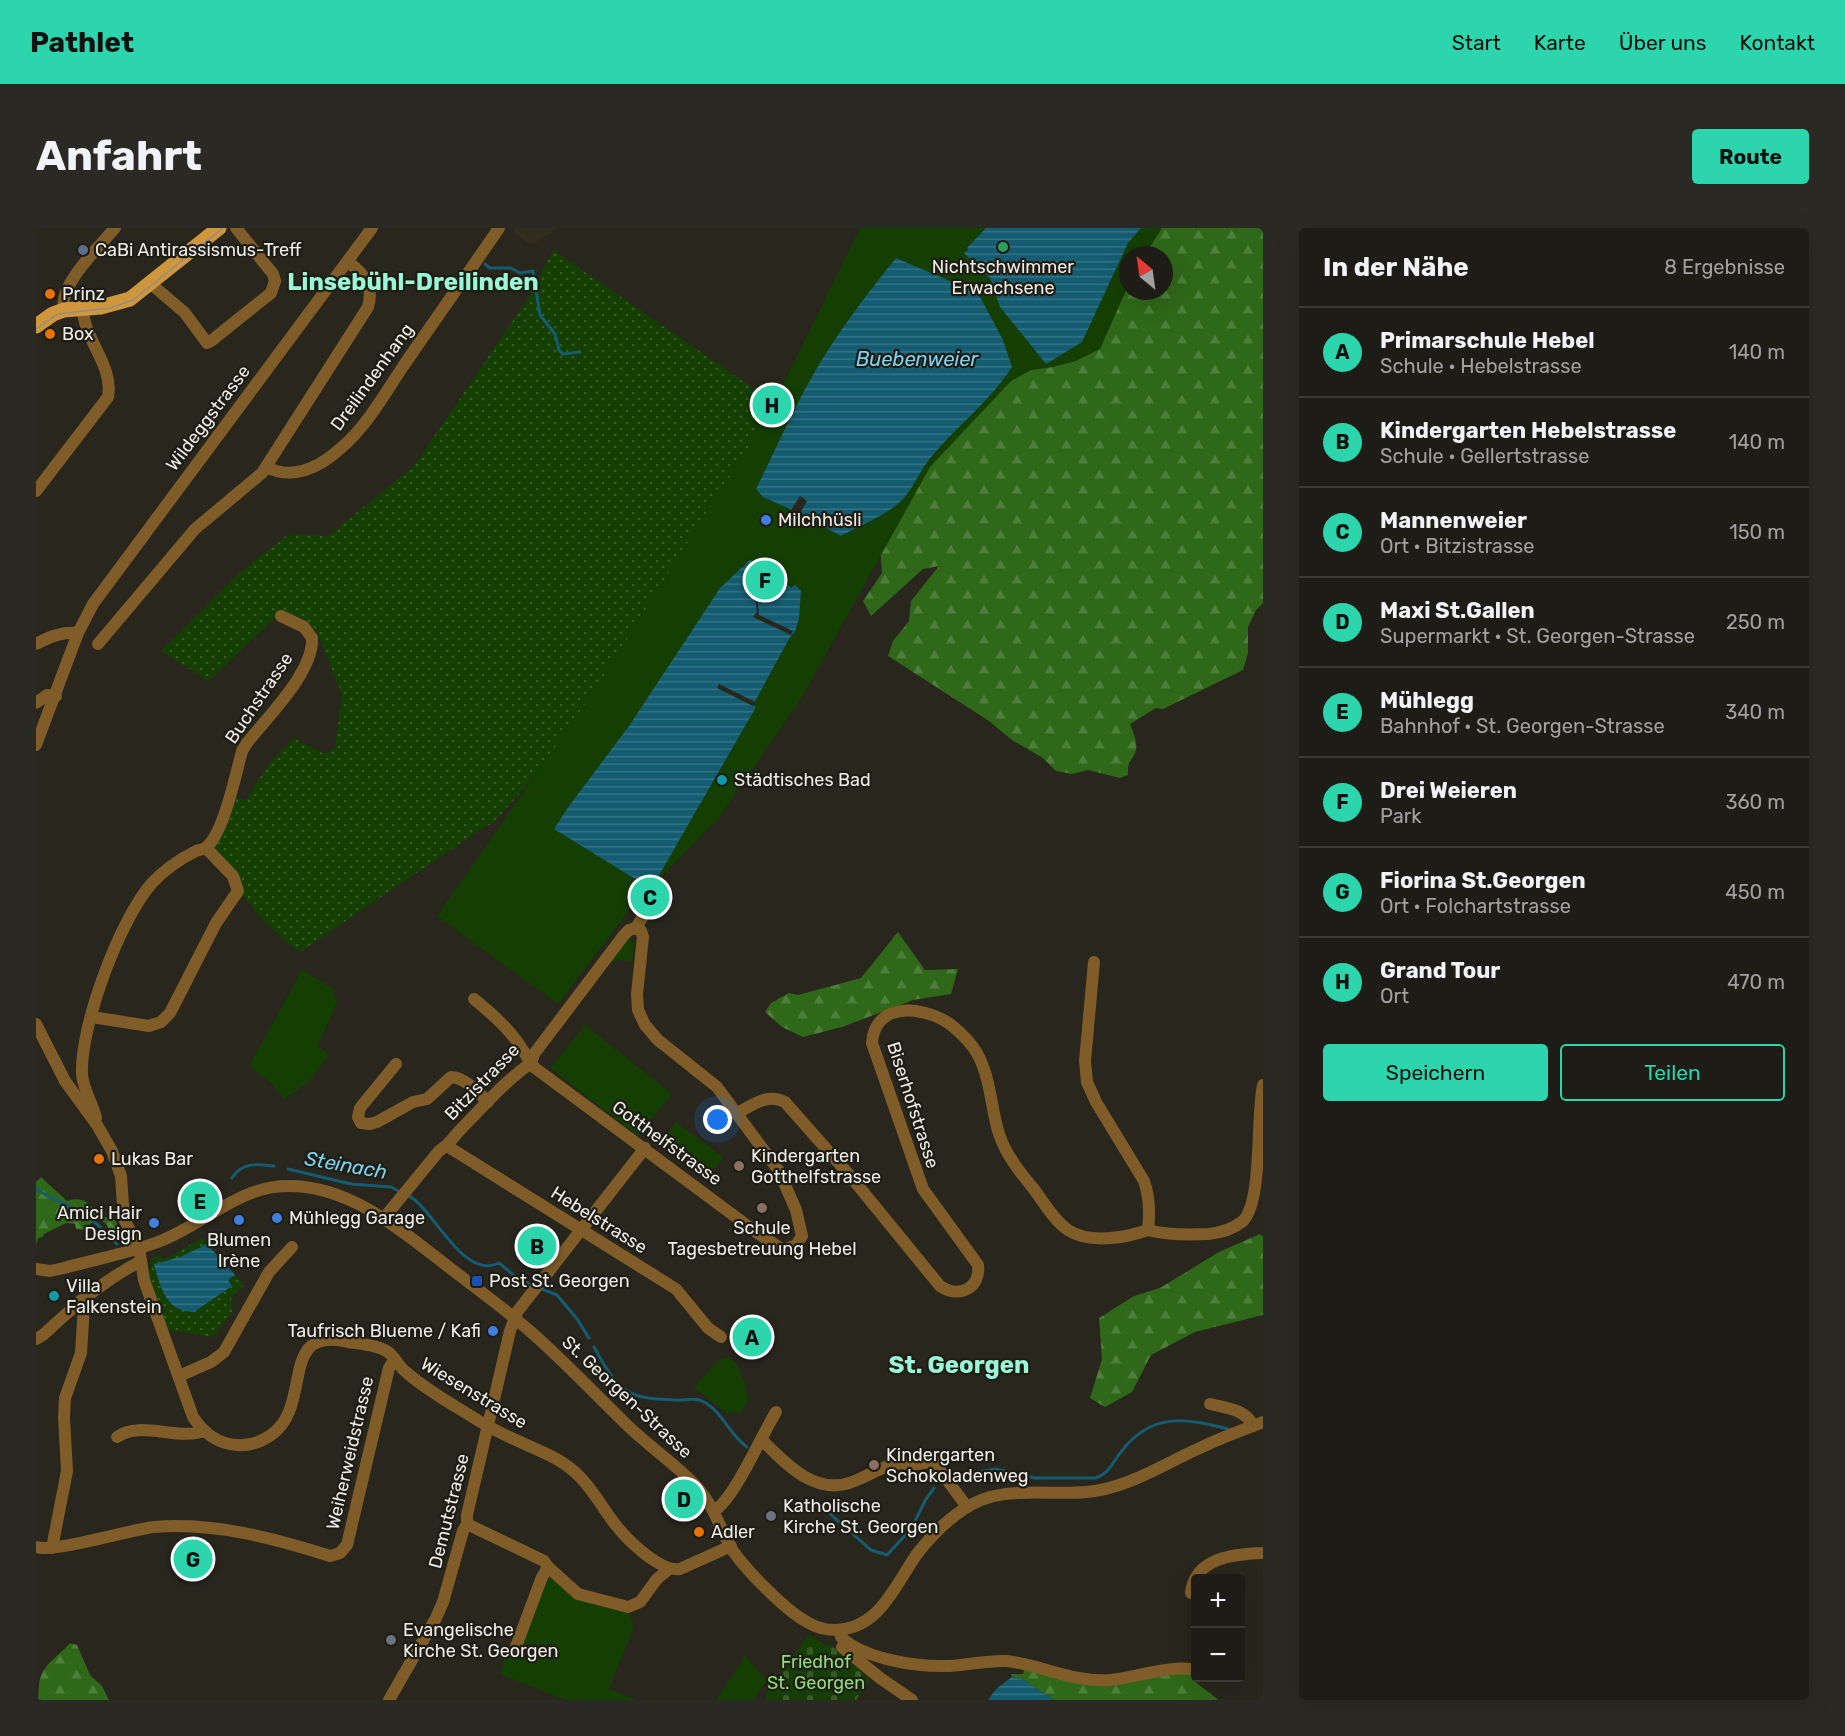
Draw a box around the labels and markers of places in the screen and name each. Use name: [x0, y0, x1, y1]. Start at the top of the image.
place label: CaBi Antirassismus-Treff: [95, 239, 302, 261]
marker: Nichtschwimmer Erwachsene: [996, 240, 1010, 254]
marker: CaBi Antirassismus-Treff: [76, 243, 90, 257]
place label: Nichtschwimmer Erwachsene: [932, 256, 1074, 299]
place label: Prinz: [62, 283, 105, 305]
marker: Prinz: [43, 287, 57, 301]
place label: Box: [62, 323, 94, 345]
marker: Box: [43, 327, 57, 341]
pin: H: [752, 382, 792, 428]
place label: Milchhüsli: [778, 509, 862, 531]
marker: Milchhüsli: [759, 513, 773, 527]
pin: F: [746, 558, 784, 602]
place label: Städtisches Bad: [734, 769, 871, 791]
marker: Städtisches Bad: [715, 773, 729, 787]
pin: C: [630, 874, 670, 920]
place label: Kindergarten Gotthelfstrasse: [751, 1145, 881, 1188]
place label: Lukas Bar: [111, 1148, 193, 1170]
marker: Lukas Bar: [92, 1152, 106, 1166]
marker: Kindergarten Gotthelfstrasse: [732, 1159, 746, 1173]
pin: E: [180, 1178, 220, 1224]
marker: Schule Tagesbetreuung Hebel: [755, 1201, 769, 1215]
place label: Amici Hair Design: [57, 1202, 142, 1245]
place label: Mühlegg Garage: [289, 1207, 425, 1229]
marker: Mühlegg Garage: [270, 1211, 284, 1225]
marker: Blumen Irène: [232, 1213, 246, 1227]
marker: Amici Hair Design: [147, 1216, 161, 1230]
place label: Schule Tagesbetreuung Hebel: [667, 1217, 857, 1260]
pin: B: [518, 1224, 556, 1268]
place label: Blumen Irène: [207, 1229, 271, 1272]
place label: Post St. Georgen: [489, 1270, 630, 1292]
marker: Post St. Georgen: [470, 1274, 484, 1288]
place label: Villa Falkenstein: [66, 1275, 162, 1318]
marker: Villa Falkenstein: [47, 1289, 61, 1303]
pin: A: [732, 1314, 772, 1360]
place label: Taufrisch Blueme / Kafi: [288, 1320, 481, 1342]
marker: Taufrisch Blueme / Kafi: [486, 1324, 500, 1338]
place label: Kindergarten Schokoladenweg: [886, 1444, 1029, 1487]
marker: Kindergarten Schokoladenweg: [867, 1458, 881, 1472]
pin: D: [664, 1476, 704, 1522]
place label: Katholische Kirche St. Georgen: [783, 1495, 938, 1538]
marker: Katholische Kirche St. Georgen: [764, 1509, 778, 1523]
place label: Adler: [711, 1521, 755, 1543]
marker: Adler: [692, 1525, 706, 1539]
pin: G: [174, 1536, 212, 1582]
place label: Evangelische Kirche St. Georgen: [403, 1619, 558, 1662]
marker: Evangelische Kirche St. Georgen: [384, 1633, 398, 1647]

